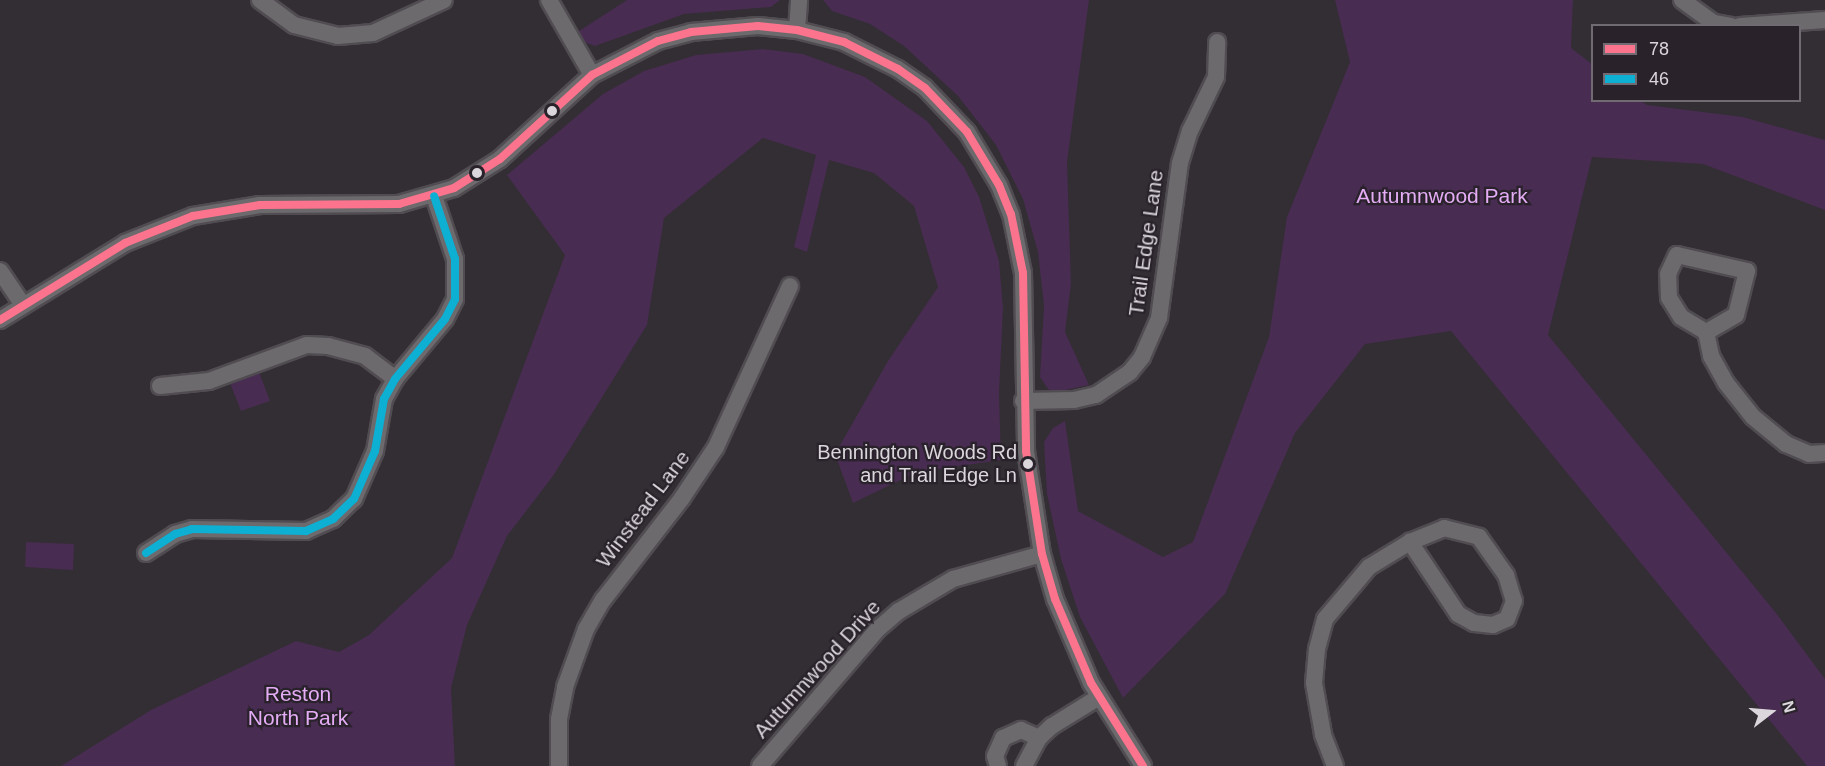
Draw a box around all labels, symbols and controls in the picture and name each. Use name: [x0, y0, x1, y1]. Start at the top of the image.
legend: [1591, 24, 1801, 102]
text: 78: [1649, 39, 1669, 59]
text: 46: [1649, 69, 1669, 89]
unlabelled marker: [546, 105, 558, 117]
unlabelled marker: [471, 167, 483, 179]
street label: Trail Edge Lane: [1123, 168, 1169, 318]
park label: Autumnwood Park: [1356, 183, 1528, 209]
place label: Bennington Woods Rd and Trail Edge Ln: [817, 440, 1017, 487]
street label: Winstead Lane: [591, 445, 695, 573]
marker: Bennington Woods Rd and Trail Edge Ln: [1022, 458, 1034, 470]
street label: Autumnwood Drive: [748, 595, 886, 743]
park label: Reston North Park: [248, 681, 348, 731]
north arrow: [1741, 682, 1801, 742]
text: N: [1779, 699, 1799, 715]

